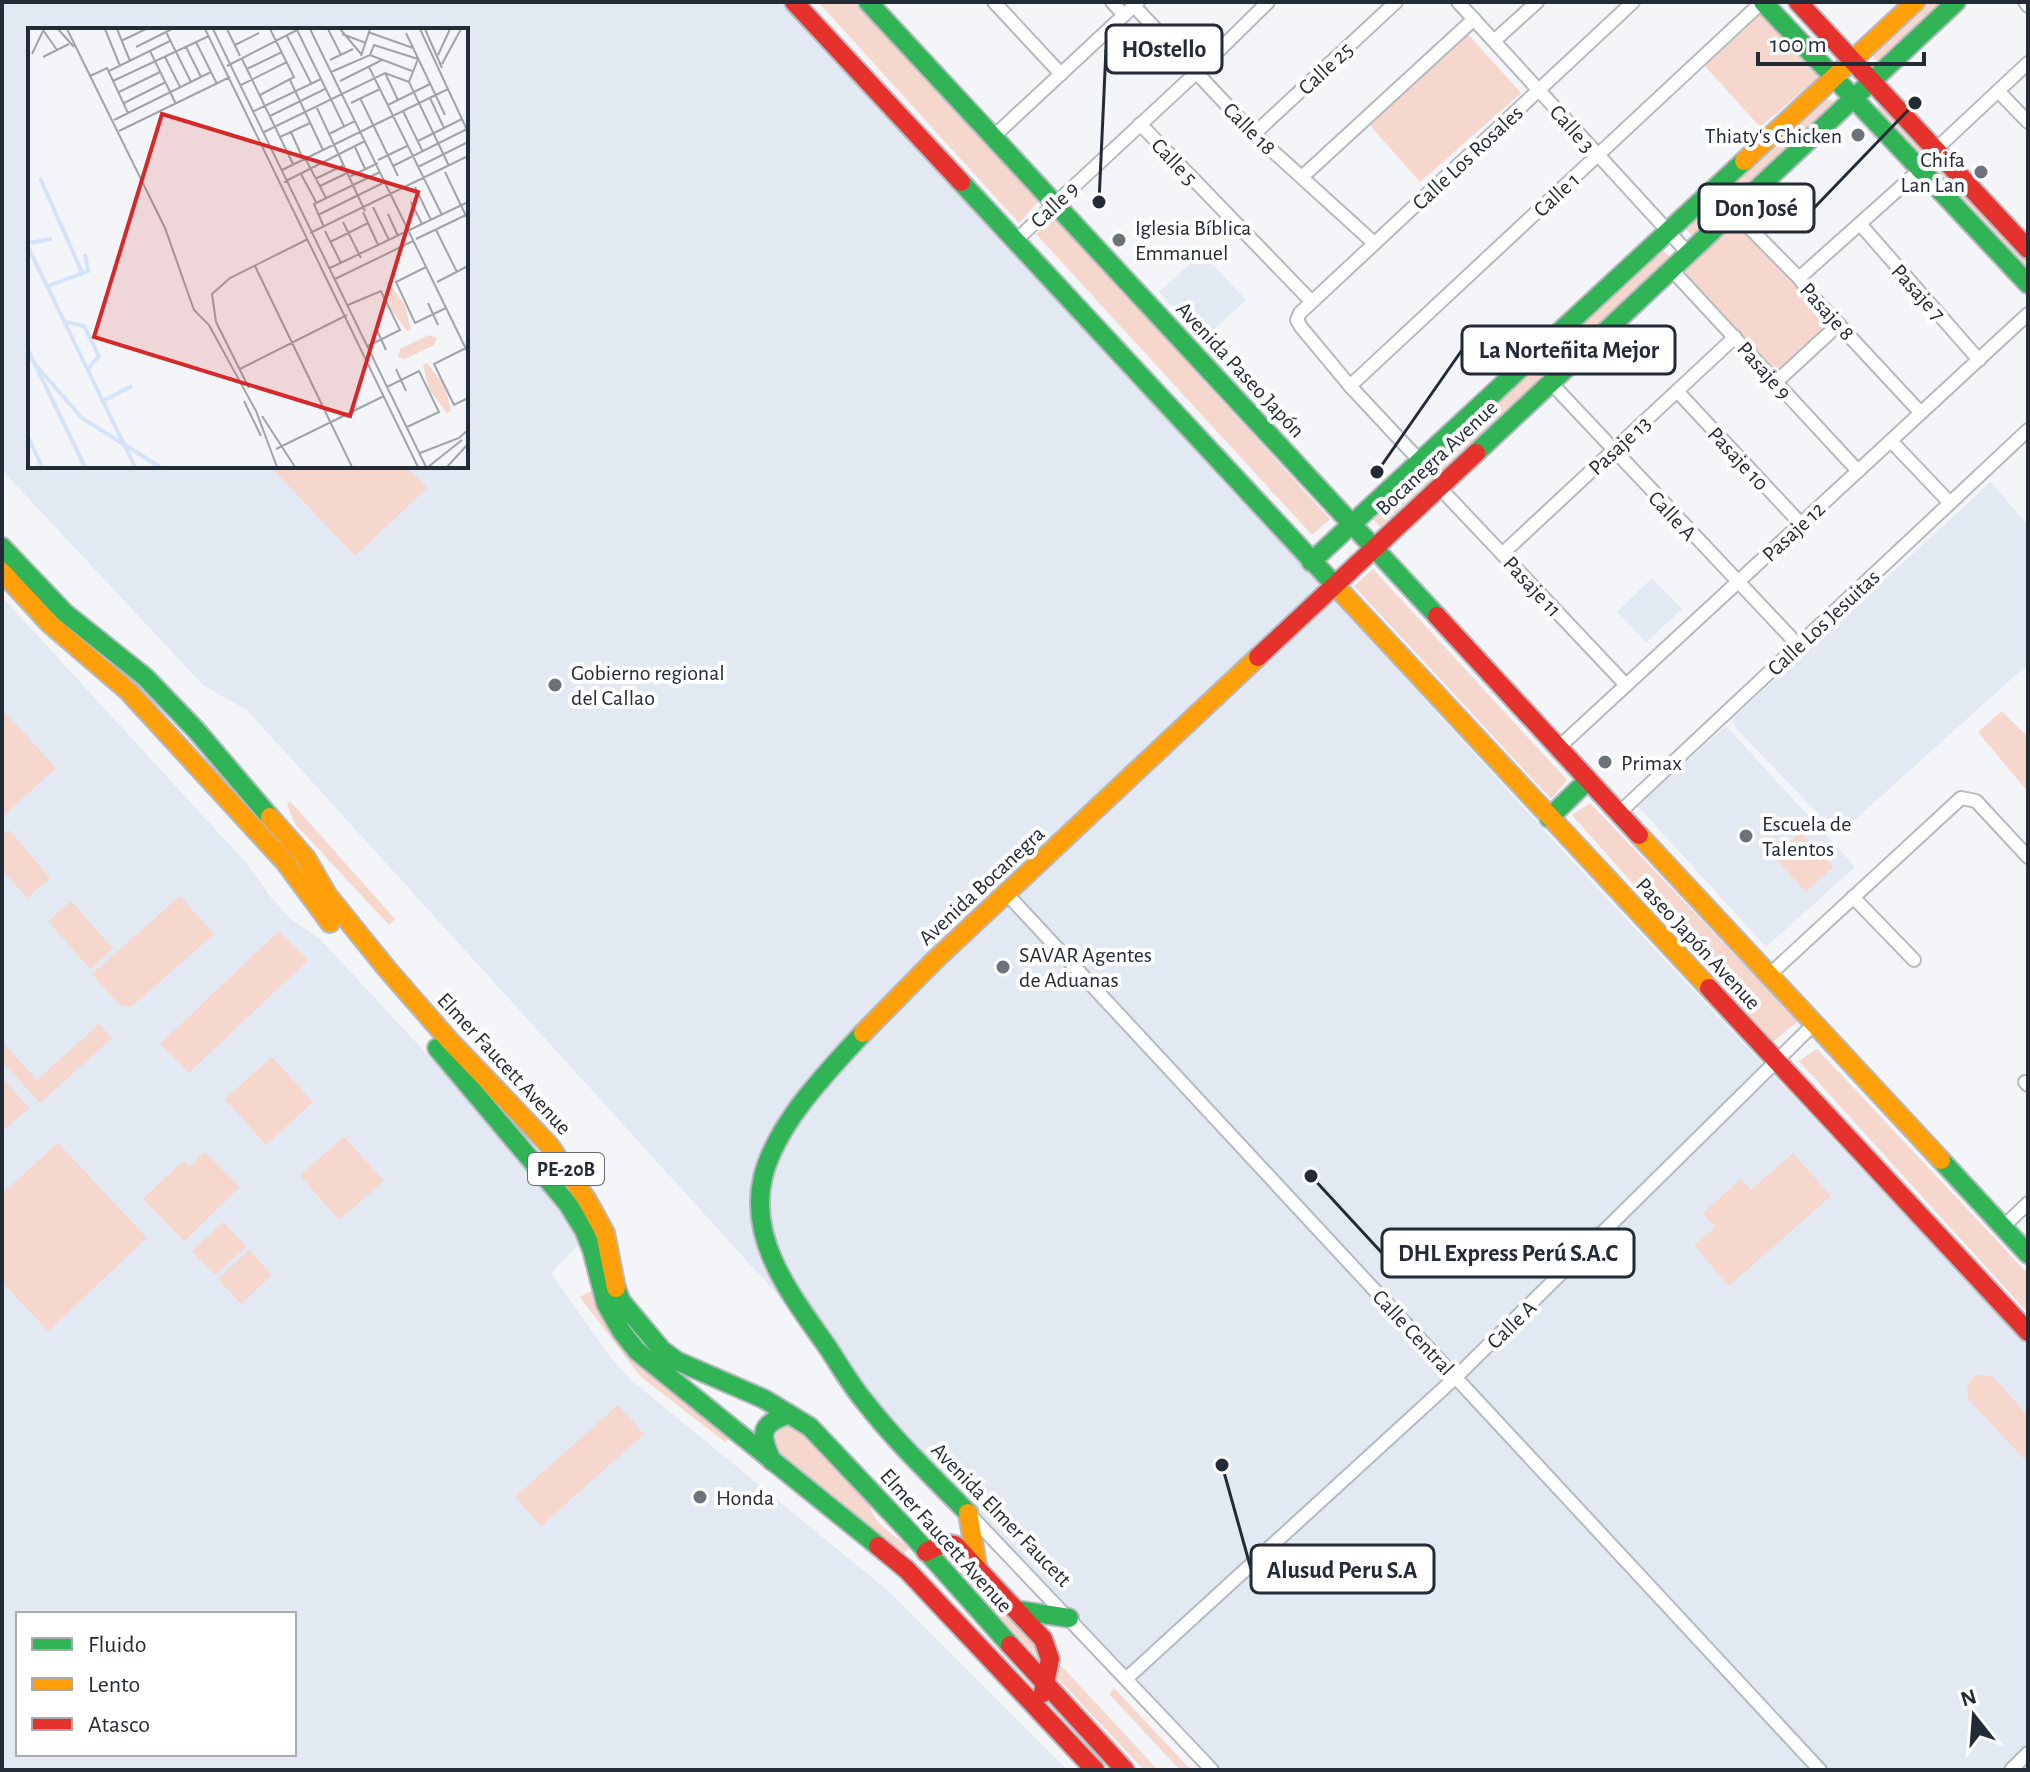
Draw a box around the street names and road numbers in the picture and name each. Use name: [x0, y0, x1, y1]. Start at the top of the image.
street label: Calle 25: [1294, 38, 1357, 99]
street label: Calle 18: [1219, 98, 1280, 159]
street label: Calle Los Rosales: [1408, 101, 1527, 214]
street label: Calle 3: [1546, 101, 1599, 157]
street label: Calle 5: [1147, 134, 1201, 189]
street label: Calle 1: [1530, 168, 1584, 221]
street label: Calle 9: [1026, 177, 1083, 232]
street label: Pasaje 7: [1887, 260, 1949, 325]
street label: Pasaje 8: [1796, 279, 1859, 345]
street label: Avenida Paseo Japón: [1172, 298, 1309, 442]
street label: Pasaje 9: [1733, 338, 1796, 404]
street label: Bocanegra Avenue: [1372, 396, 1502, 519]
street label: Pasaje 13: [1585, 412, 1655, 480]
street label: Pasaje 10: [1704, 423, 1773, 495]
street label: Calle A: [1644, 487, 1701, 545]
street label: Pasaje 12: [1758, 498, 1829, 566]
street label: Pasaje 11: [1499, 552, 1566, 621]
street label: Calle Los Jesuitas: [1763, 566, 1884, 680]
street label: Avenida Bocanegra: [915, 822, 1049, 949]
street label: Paseo Japón Avenue: [1632, 874, 1765, 1014]
street label: Elmer Faucett Avenue: [433, 988, 575, 1139]
road number: PE-20B: [528, 1153, 604, 1185]
street label: Calle Central: [1368, 1286, 1458, 1380]
street label: Calle A: [1483, 1296, 1541, 1353]
street label: Avenida Elmer Faucett: [927, 1438, 1075, 1591]
street label: Elmer Faucett Avenue: [876, 1464, 1016, 1617]

